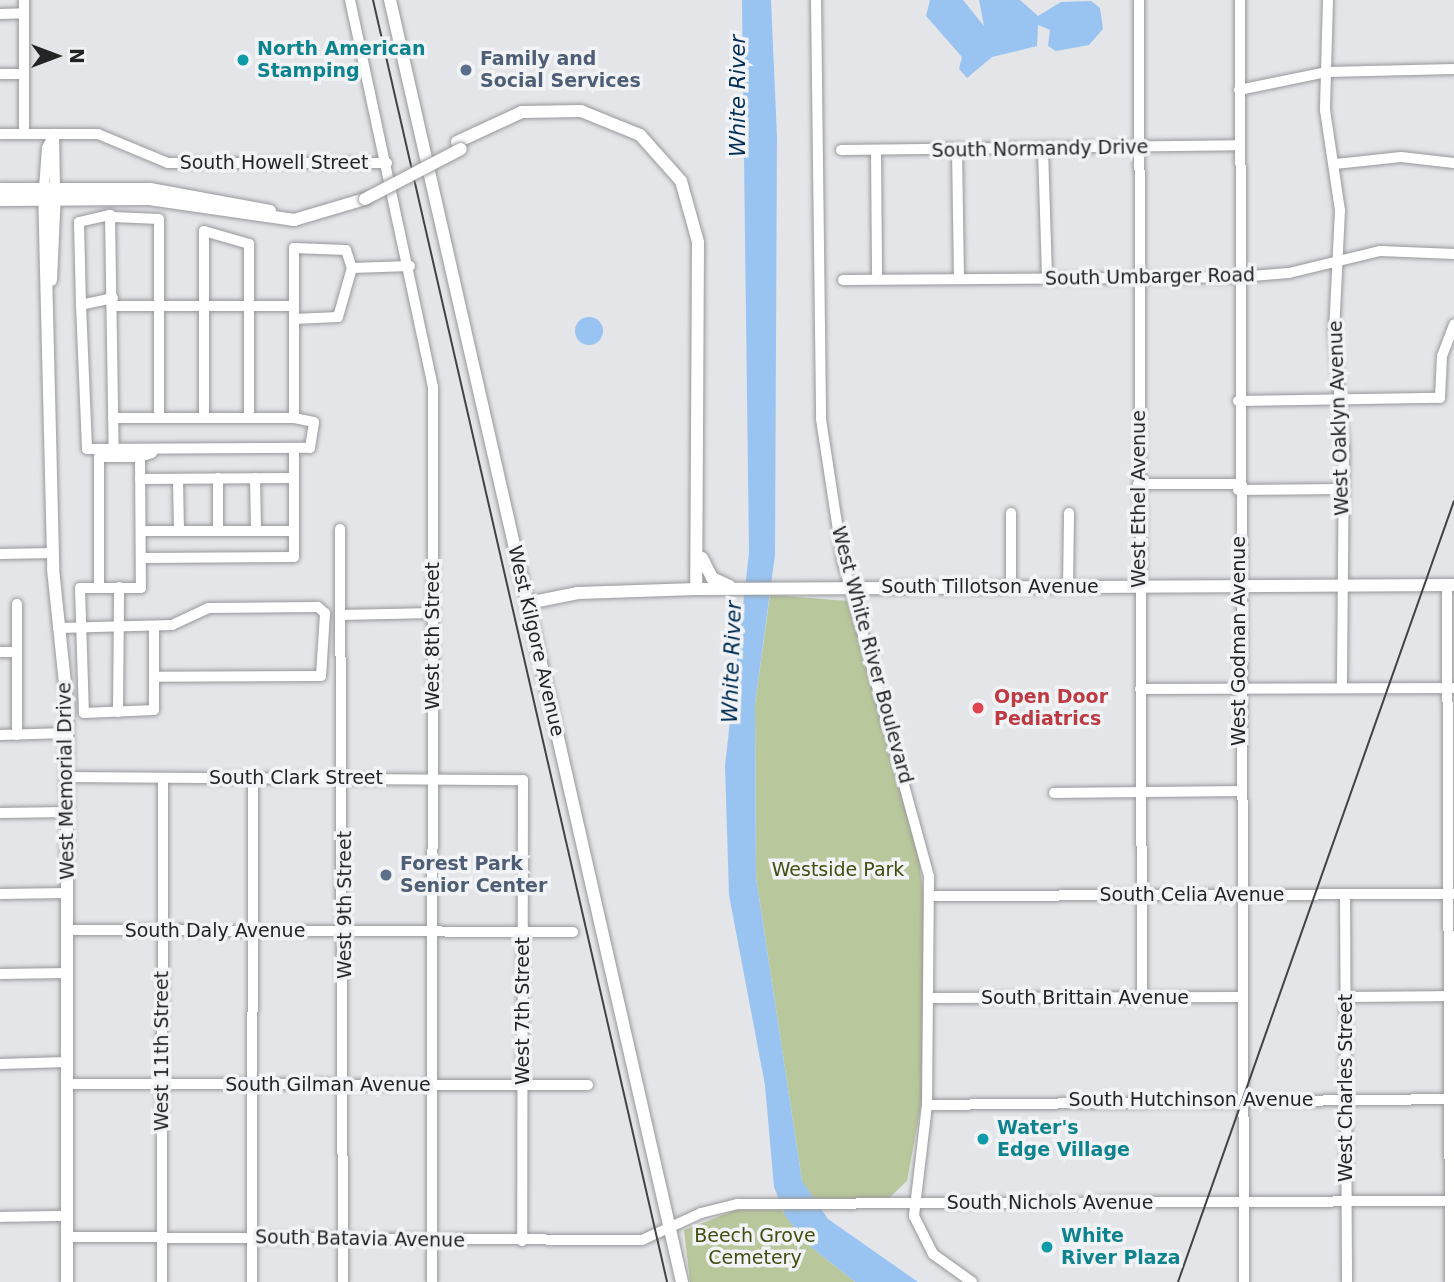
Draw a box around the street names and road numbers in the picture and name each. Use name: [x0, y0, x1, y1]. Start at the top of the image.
street label: South Normandy Drive: [931, 136, 1149, 162]
street label: South Howell Street: [180, 152, 368, 174]
street label: South Umbarger Road: [1045, 264, 1255, 290]
street label: West Oaklyn Avenue: [1324, 320, 1354, 516]
street label: West Ethel Avenue: [1128, 410, 1150, 588]
street label: West White River Boulevard: [827, 524, 917, 786]
street label: West Godman Avenue: [1228, 536, 1250, 746]
street label: West Kilgore Avenue: [503, 543, 569, 739]
street label: West 8th Street: [422, 562, 444, 710]
street label: South Tillotson Avenue: [881, 576, 1099, 598]
street label: West Memorial Drive: [53, 682, 79, 880]
street label: South Clark Street: [209, 767, 383, 789]
street label: West 9th Street: [334, 831, 356, 979]
street label: South Celia Avenue: [1099, 884, 1285, 906]
street label: South Daly Avenue: [125, 920, 305, 942]
street label: West 7th Street: [512, 937, 534, 1085]
street label: West 11th Street: [151, 971, 173, 1131]
street label: South Brittain Avenue: [981, 987, 1189, 1009]
street label: West Charles Street: [1335, 994, 1357, 1182]
street label: South Gilman Avenue: [225, 1074, 431, 1096]
street label: South Hutchinson Avenue: [1068, 1089, 1314, 1111]
street label: South Nichols Avenue: [947, 1192, 1153, 1214]
street label: South Batavia Avenue: [255, 1226, 465, 1252]

